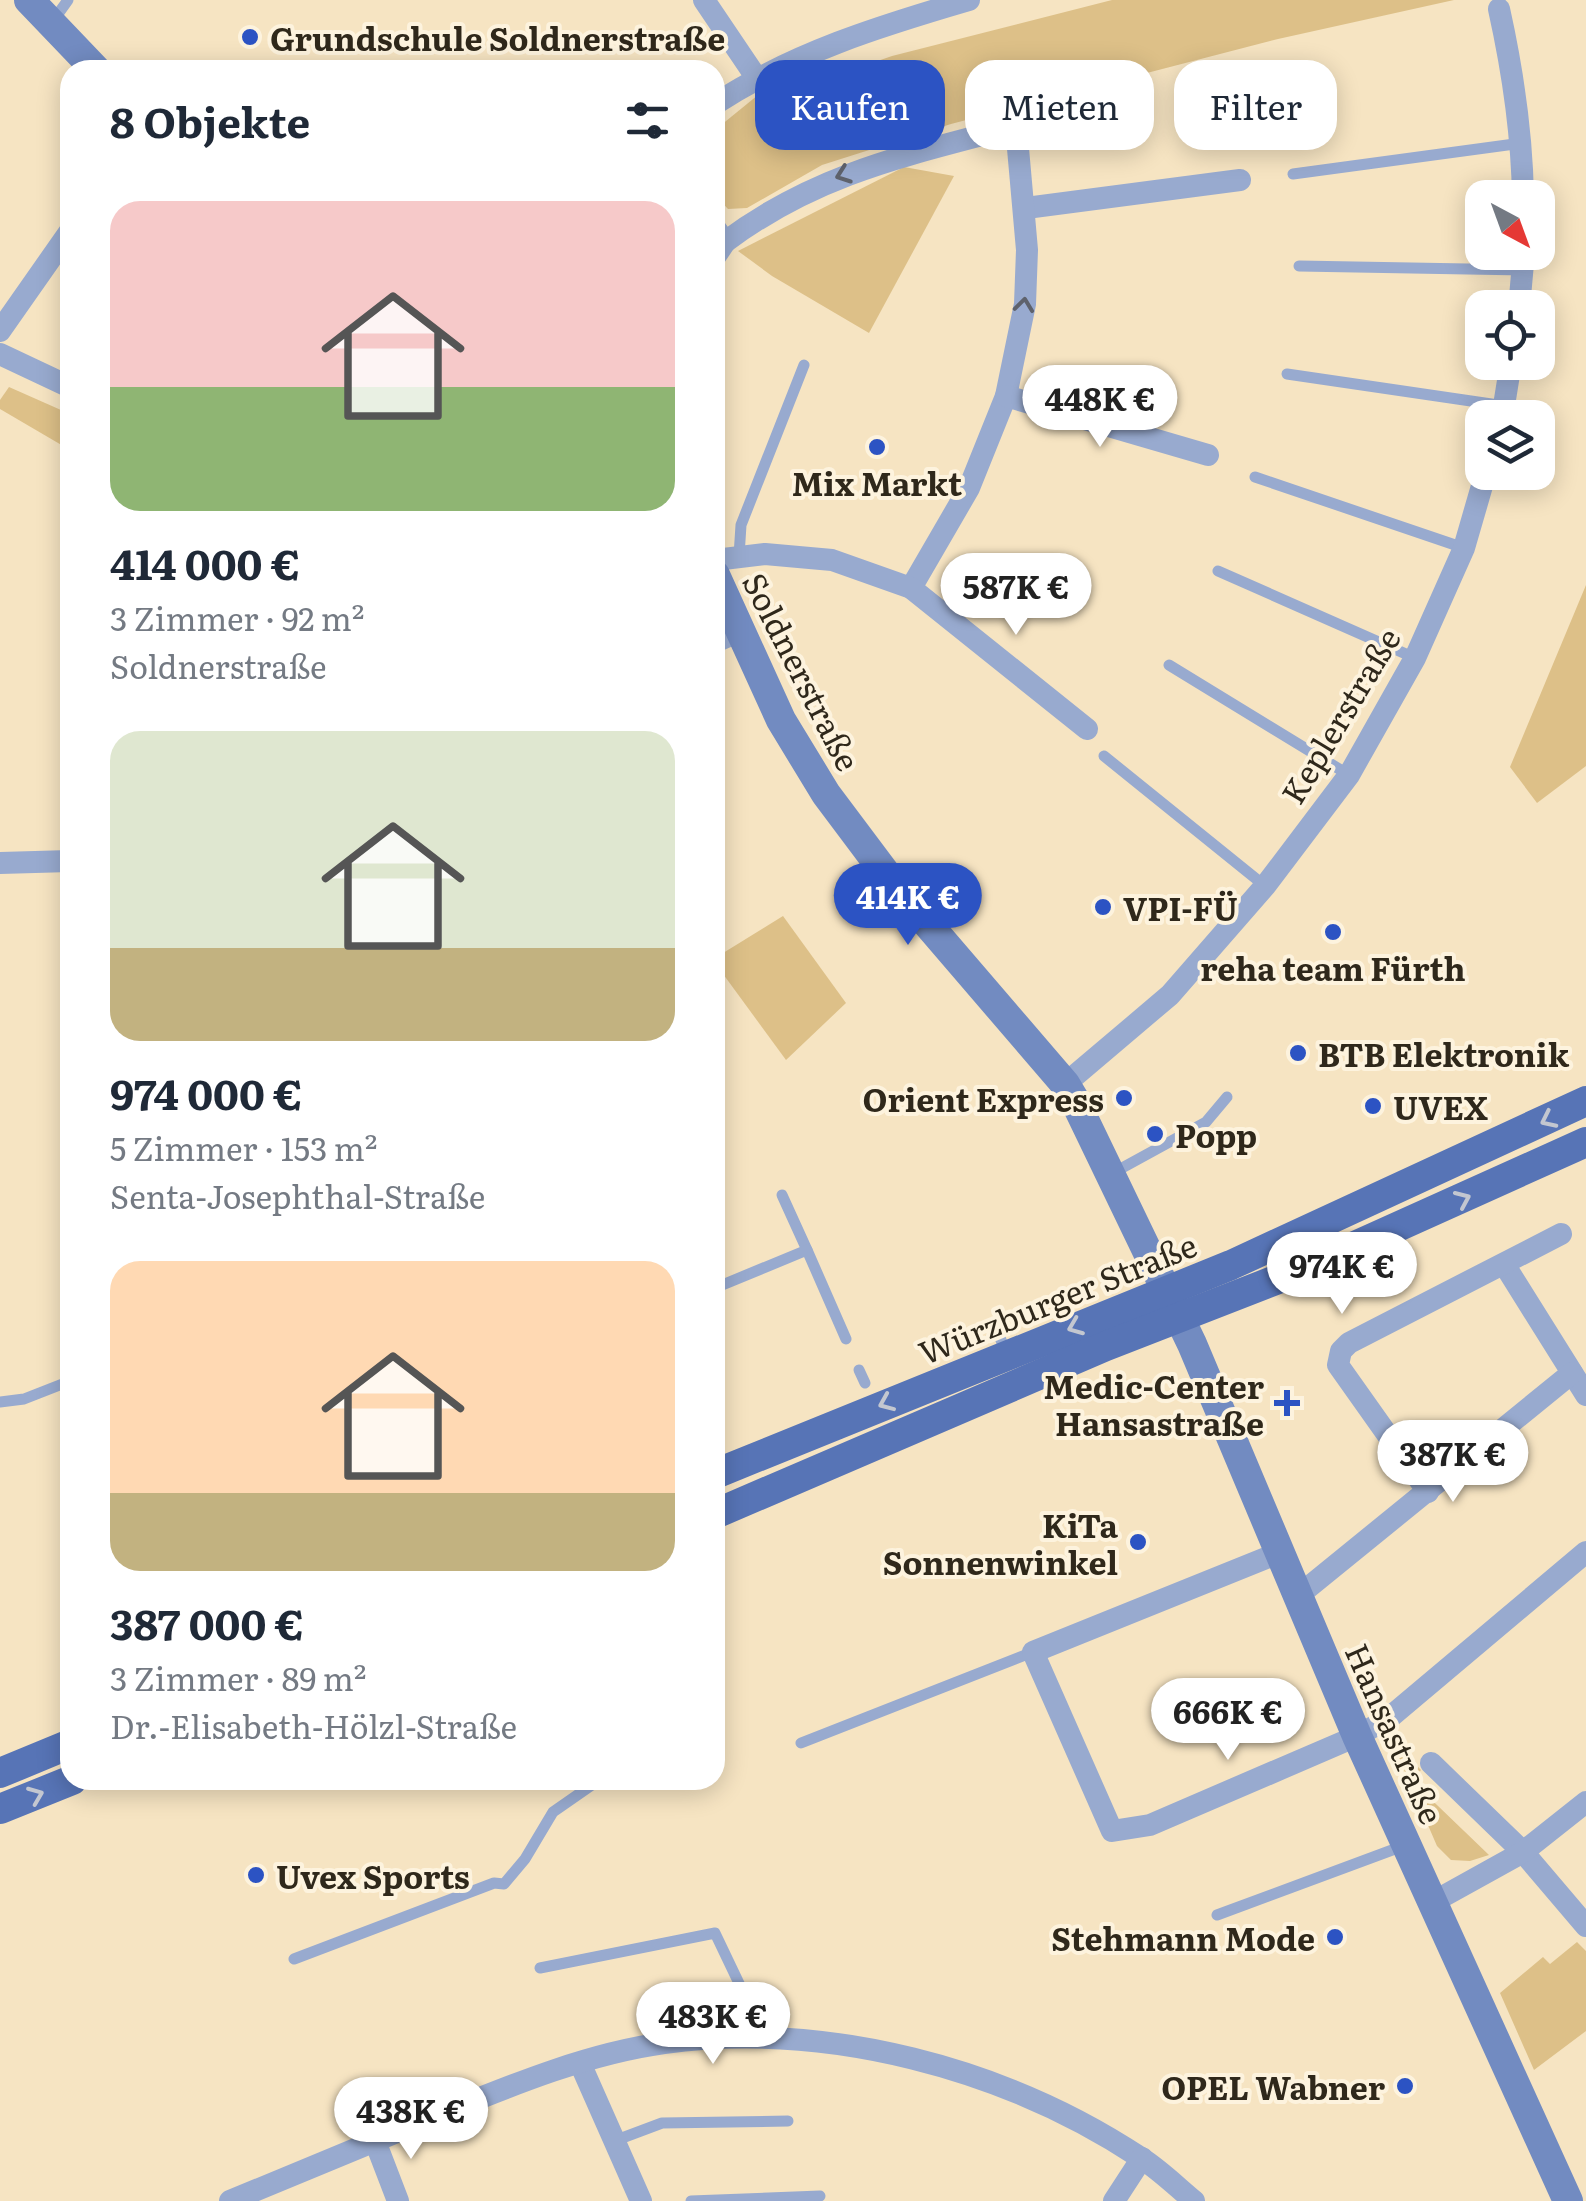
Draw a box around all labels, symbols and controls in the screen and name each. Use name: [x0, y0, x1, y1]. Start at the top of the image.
place label: Grundschule Soldnerstraße: [270, 13, 725, 61]
marker: Grundschule Soldnerstraße: [239, 26, 261, 48]
chip: Kaufen: [755, 60, 945, 150]
chip: Mieten: [965, 60, 1154, 150]
chip: Filter: [1174, 60, 1337, 150]
text: 8 Objekte: [110, 89, 310, 151]
icon: filters: [620, 93, 675, 148]
one-way arrow: [835, 163, 852, 184]
north arrow: [1465, 180, 1555, 270]
map controls: [1465, 180, 1555, 490]
icon: home: [303, 266, 483, 446]
button: locate: [1465, 290, 1555, 380]
one-way arrow: [1012, 297, 1033, 313]
pin: 448K €: [1019, 365, 1181, 450]
text: 448K €: [1044, 373, 1156, 421]
button: layers: [1465, 400, 1555, 490]
marker: Mix Markt: [866, 436, 888, 458]
place label: Mix Markt: [792, 458, 962, 506]
text: 414 000 €: [110, 531, 300, 593]
pin: 587K €: [935, 553, 1097, 638]
text: 587K €: [963, 561, 1069, 609]
street label: Soldnerstraße: [732, 564, 874, 778]
text: 3 Zimmer · 92 m²: [110, 593, 365, 641]
street label: Keplerstraße: [1267, 618, 1411, 812]
text: Soldnerstraße: [110, 641, 327, 689]
icon: home: [303, 796, 483, 976]
pin: 414K €: [827, 863, 989, 948]
text: 414K €: [856, 871, 960, 919]
place label: VPI-FÜ: [1123, 883, 1238, 931]
marker: VPI-FÜ: [1092, 896, 1114, 918]
marker: reha team Fürth: [1322, 921, 1344, 943]
place label: reha team Fürth: [1200, 943, 1466, 991]
place label: BTB Elektronik: [1318, 1029, 1570, 1077]
marker: BTB Elektronik: [1287, 1042, 1309, 1064]
text: 974 000 €: [110, 1061, 302, 1123]
place label: Orient Express: [863, 1074, 1104, 1122]
place label: UVEX: [1393, 1082, 1488, 1130]
marker: Orient Express: [1113, 1087, 1135, 1109]
marker: UVEX: [1362, 1095, 1384, 1117]
one-way arrow: [1540, 1108, 1558, 1128]
place label: Popp: [1175, 1110, 1257, 1158]
text: 5 Zimmer · 153 m²: [110, 1123, 378, 1171]
marker: Popp: [1144, 1123, 1166, 1145]
text: Senta-Josephthal-Straße: [110, 1171, 485, 1219]
one-way arrow: [1453, 1191, 1471, 1211]
street label: Würzburger Straße: [911, 1219, 1203, 1375]
pin: 974K €: [1261, 1232, 1423, 1317]
text: 974K €: [1289, 1240, 1395, 1288]
one-way arrow: [1067, 1316, 1084, 1336]
icon: home: [303, 1326, 483, 1506]
place label: Medic-Center Hansastraße: [1043, 1361, 1265, 1446]
marker: Medic-Center Hansastraße: [1274, 1390, 1300, 1416]
one-way arrow: [878, 1392, 896, 1412]
pin: 387K €: [1372, 1420, 1534, 1505]
text: 387K €: [1399, 1428, 1507, 1476]
place label: KiTa Sonnenwinkel: [883, 1500, 1119, 1585]
marker: KiTa Sonnenwinkel: [1127, 1531, 1149, 1553]
text: 387 000 €: [110, 1591, 304, 1653]
street label: Hansastraße: [1335, 1635, 1457, 1831]
text: 3 Zimmer · 89 m²: [110, 1653, 366, 1701]
pin: 666K €: [1147, 1678, 1309, 1763]
text: 666K €: [1173, 1686, 1283, 1734]
text: Dr.-Elisabeth-Hölzl-Straße: [110, 1701, 517, 1749]
one-way arrow: [26, 1786, 44, 1806]
place label: Uvex Sports: [276, 1851, 470, 1899]
marker: Uvex Sports: [245, 1864, 267, 1886]
place label: Stehmann Mode: [1051, 1913, 1315, 1961]
marker: Stehmann Mode: [1324, 1926, 1346, 1948]
pin: 483K €: [632, 1982, 794, 2067]
text: 483K €: [658, 1990, 768, 2038]
place label: OPEL Wabner: [1161, 2062, 1386, 2110]
marker: OPEL Wabner: [1394, 2075, 1416, 2097]
pin: 438K €: [330, 2077, 492, 2162]
text: 438K €: [356, 2085, 466, 2133]

